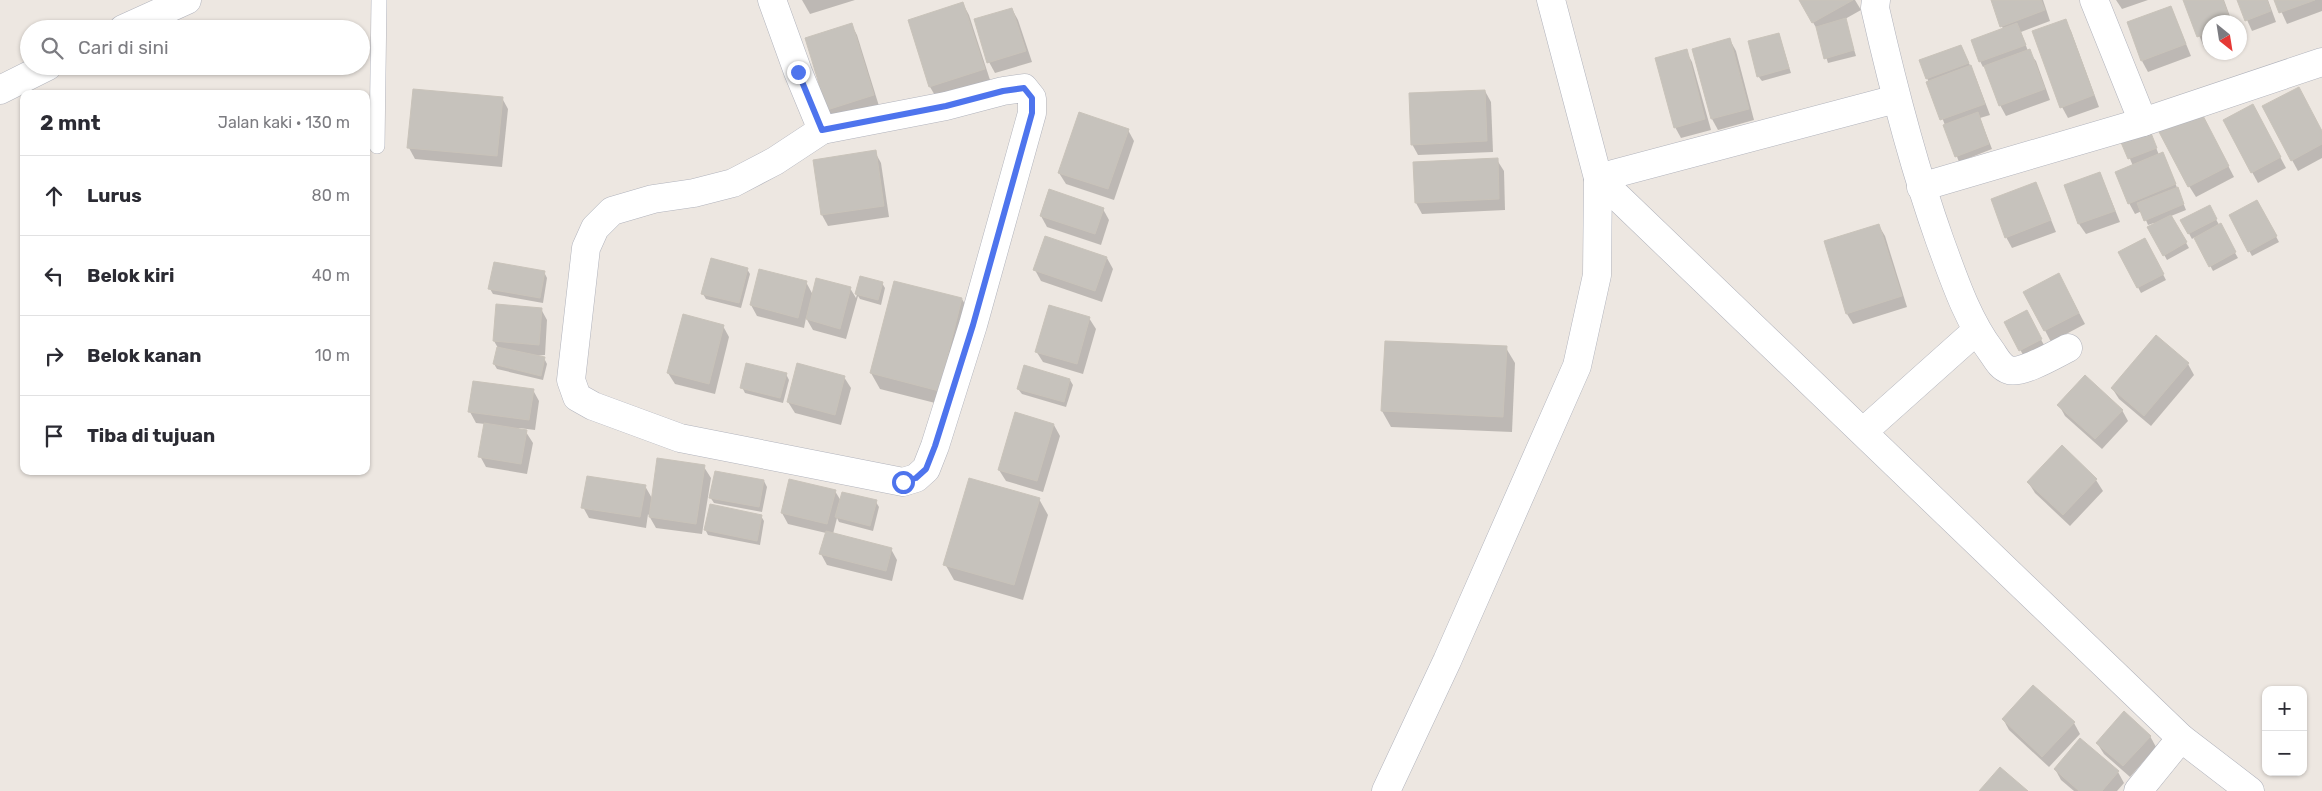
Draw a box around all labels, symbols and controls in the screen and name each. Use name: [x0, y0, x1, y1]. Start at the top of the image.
north arrow: [2202, 15, 2247, 60]
search box: [20, 20, 370, 75]
icon: search: [38, 34, 66, 62]
text: Cari di sini: [78, 36, 169, 59]
route end: [787, 61, 810, 84]
text: 2 mnt: [40, 110, 101, 135]
text: Jalan kaki · 130 m: [218, 113, 350, 132]
icon: ahead: [40, 182, 68, 210]
text: Lurus: [87, 184, 142, 207]
text: 80 m: [312, 186, 350, 205]
icon: left: [40, 262, 68, 290]
text: Belok kiri: [87, 264, 174, 287]
text: 40 m: [312, 266, 350, 285]
icon: right: [40, 342, 68, 370]
text: Belok kanan: [87, 344, 202, 367]
text: 10 m: [315, 346, 350, 365]
icon: arrive: [40, 422, 68, 450]
text: Tiba di tujuan: [87, 424, 215, 447]
route start: [892, 471, 915, 494]
map controls: [2262, 686, 2307, 776]
button: +: [2262, 686, 2307, 731]
button: −: [2262, 731, 2307, 776]

